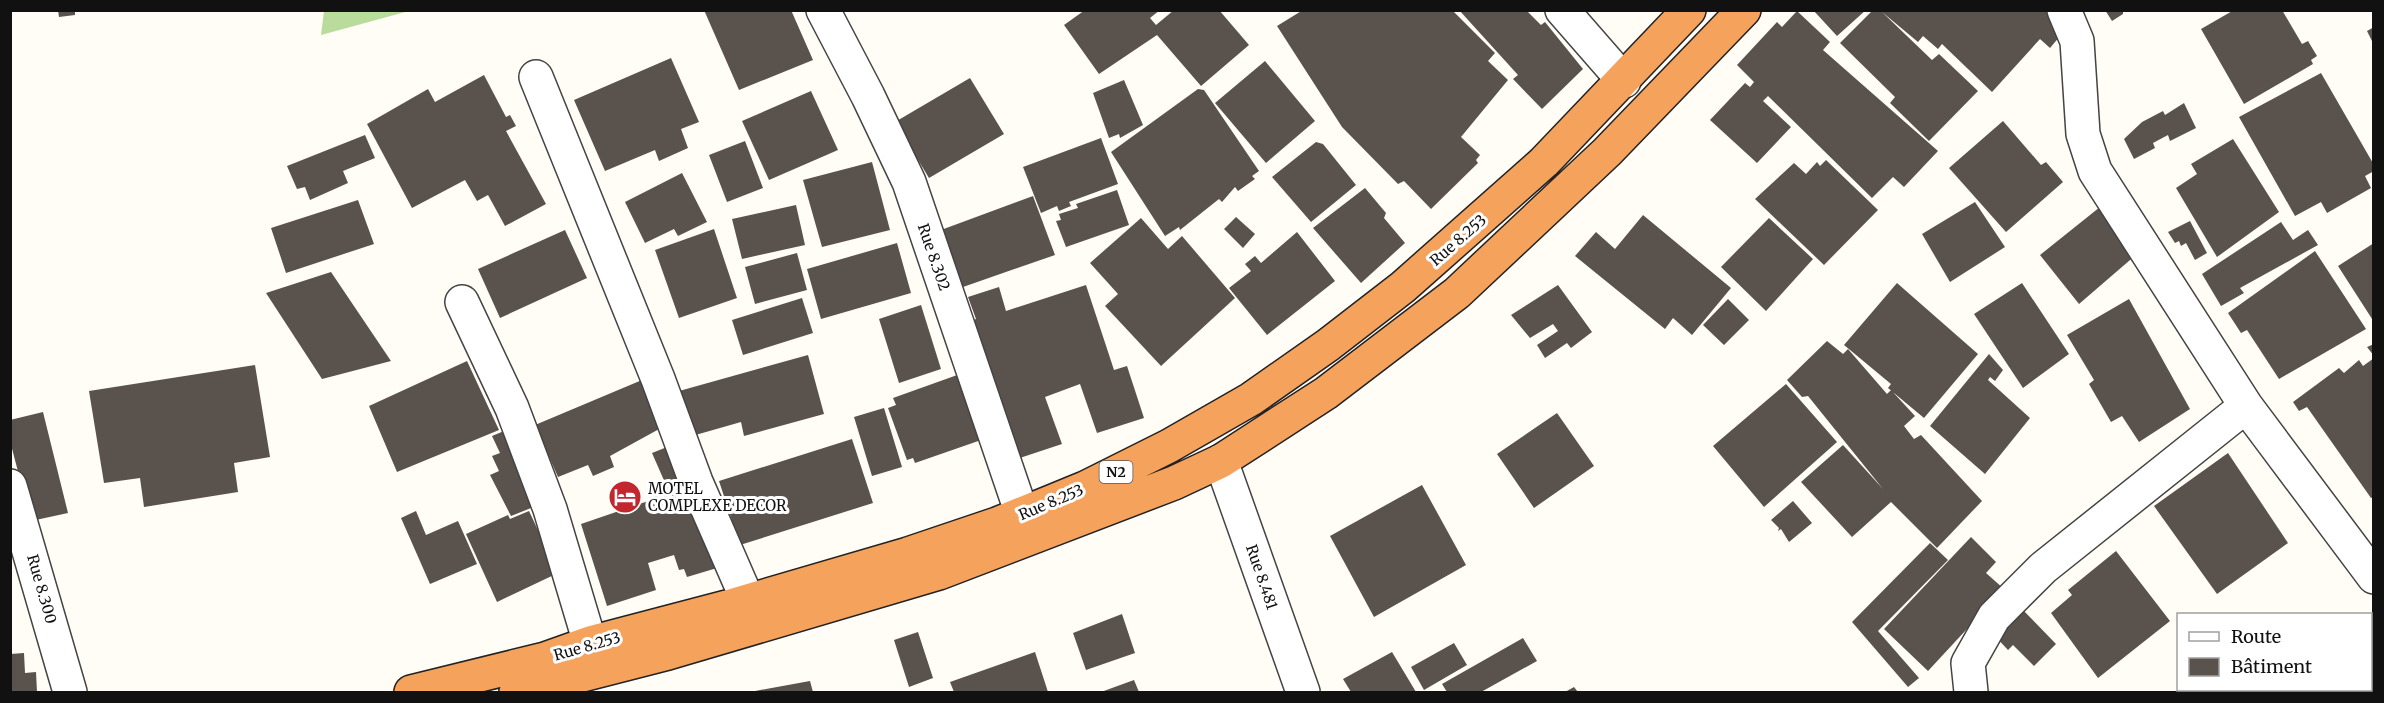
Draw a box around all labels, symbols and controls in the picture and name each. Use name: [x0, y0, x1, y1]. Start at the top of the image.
street label: Rue 8.253: [1426, 210, 1490, 270]
street label: Rue 8.302: [914, 221, 954, 293]
road number: N2: [1100, 461, 1132, 483]
hotel icon: MOTEL COMPLEXE DECOR: [607, 479, 643, 515]
place label: MOTEL COMPLEXE DECOR: [648, 479, 787, 515]
street label: Rue 8.253: [1016, 480, 1086, 524]
street label: Rue 8.481: [1242, 542, 1282, 612]
street label: Rue 8.300: [23, 552, 61, 626]
legend: [2177, 613, 2372, 691]
text: Route: [2231, 625, 2281, 648]
street label: Rue 8.253: [551, 627, 623, 665]
text: Bâtiment: [2231, 655, 2312, 678]

